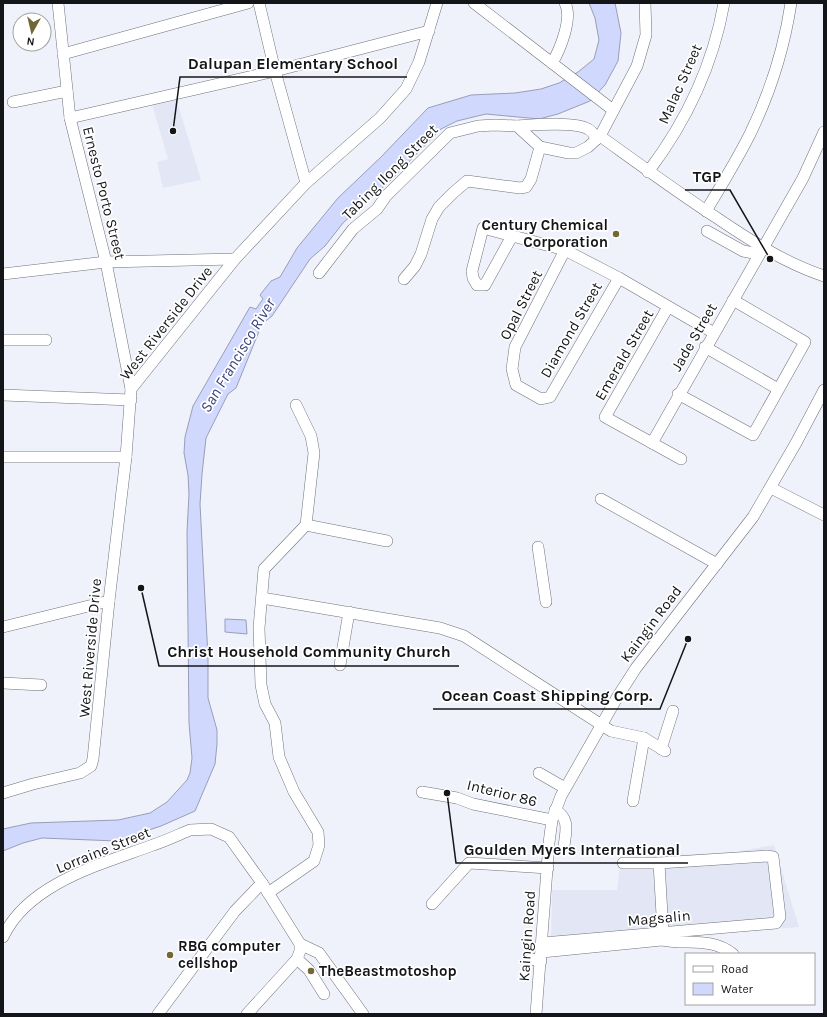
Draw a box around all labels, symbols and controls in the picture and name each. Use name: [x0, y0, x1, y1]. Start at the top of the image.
north arrow: [12, 12, 52, 52]
text: N: [26, 34, 35, 48]
street label: Malac Street: [654, 41, 706, 127]
callout: Dalupan Elementary School: [180, 49, 407, 77]
text: Dalupan Elementary School: [188, 54, 398, 73]
street label: Tabing Ilong Street: [338, 120, 442, 224]
street label: Ernesto Porto Street: [79, 125, 129, 262]
callout: TGP: [685, 162, 730, 190]
text: TGP: [693, 167, 721, 186]
place label: Century Chemical Corporation: [481, 216, 608, 251]
marker: Century Chemical Corporation: [611, 229, 621, 239]
street label: West Riverside Drive: [116, 262, 216, 384]
street label: Opal Street: [496, 267, 546, 343]
street label: Diamond Street: [536, 279, 606, 381]
water label: San Francisco River: [196, 294, 279, 416]
street label: Jade Street: [667, 299, 721, 374]
street label: Emerald Street: [591, 306, 657, 404]
street label: West Riverside Drive: [75, 578, 105, 718]
street label: Kaingin Road: [616, 582, 686, 666]
callout: Christ Household Community Church: [159, 638, 459, 666]
text: Christ Household Community Church: [167, 642, 451, 661]
callout: Ocean Coast Shipping Corp.: [433, 681, 660, 709]
text: Ocean Coast Shipping Corp.: [442, 686, 653, 705]
street label: Interior 86: [465, 776, 539, 810]
street label: Lorraine Street: [53, 823, 153, 877]
callout: Goulden Myers International: [456, 835, 688, 863]
text: Goulden Myers International: [464, 840, 680, 859]
street label: Kaingin Road: [515, 890, 539, 982]
street label: Magsalin: [627, 906, 691, 930]
place label: RBG computer cellshop: [178, 937, 280, 972]
marker: RBG computer cellshop: [165, 950, 175, 960]
legend: [685, 953, 815, 1005]
place label: TheBeastmotoshop: [319, 962, 457, 980]
text: Road: [721, 962, 749, 976]
marker: TheBeastmotoshop: [306, 966, 316, 976]
text: Water: [721, 982, 754, 996]

